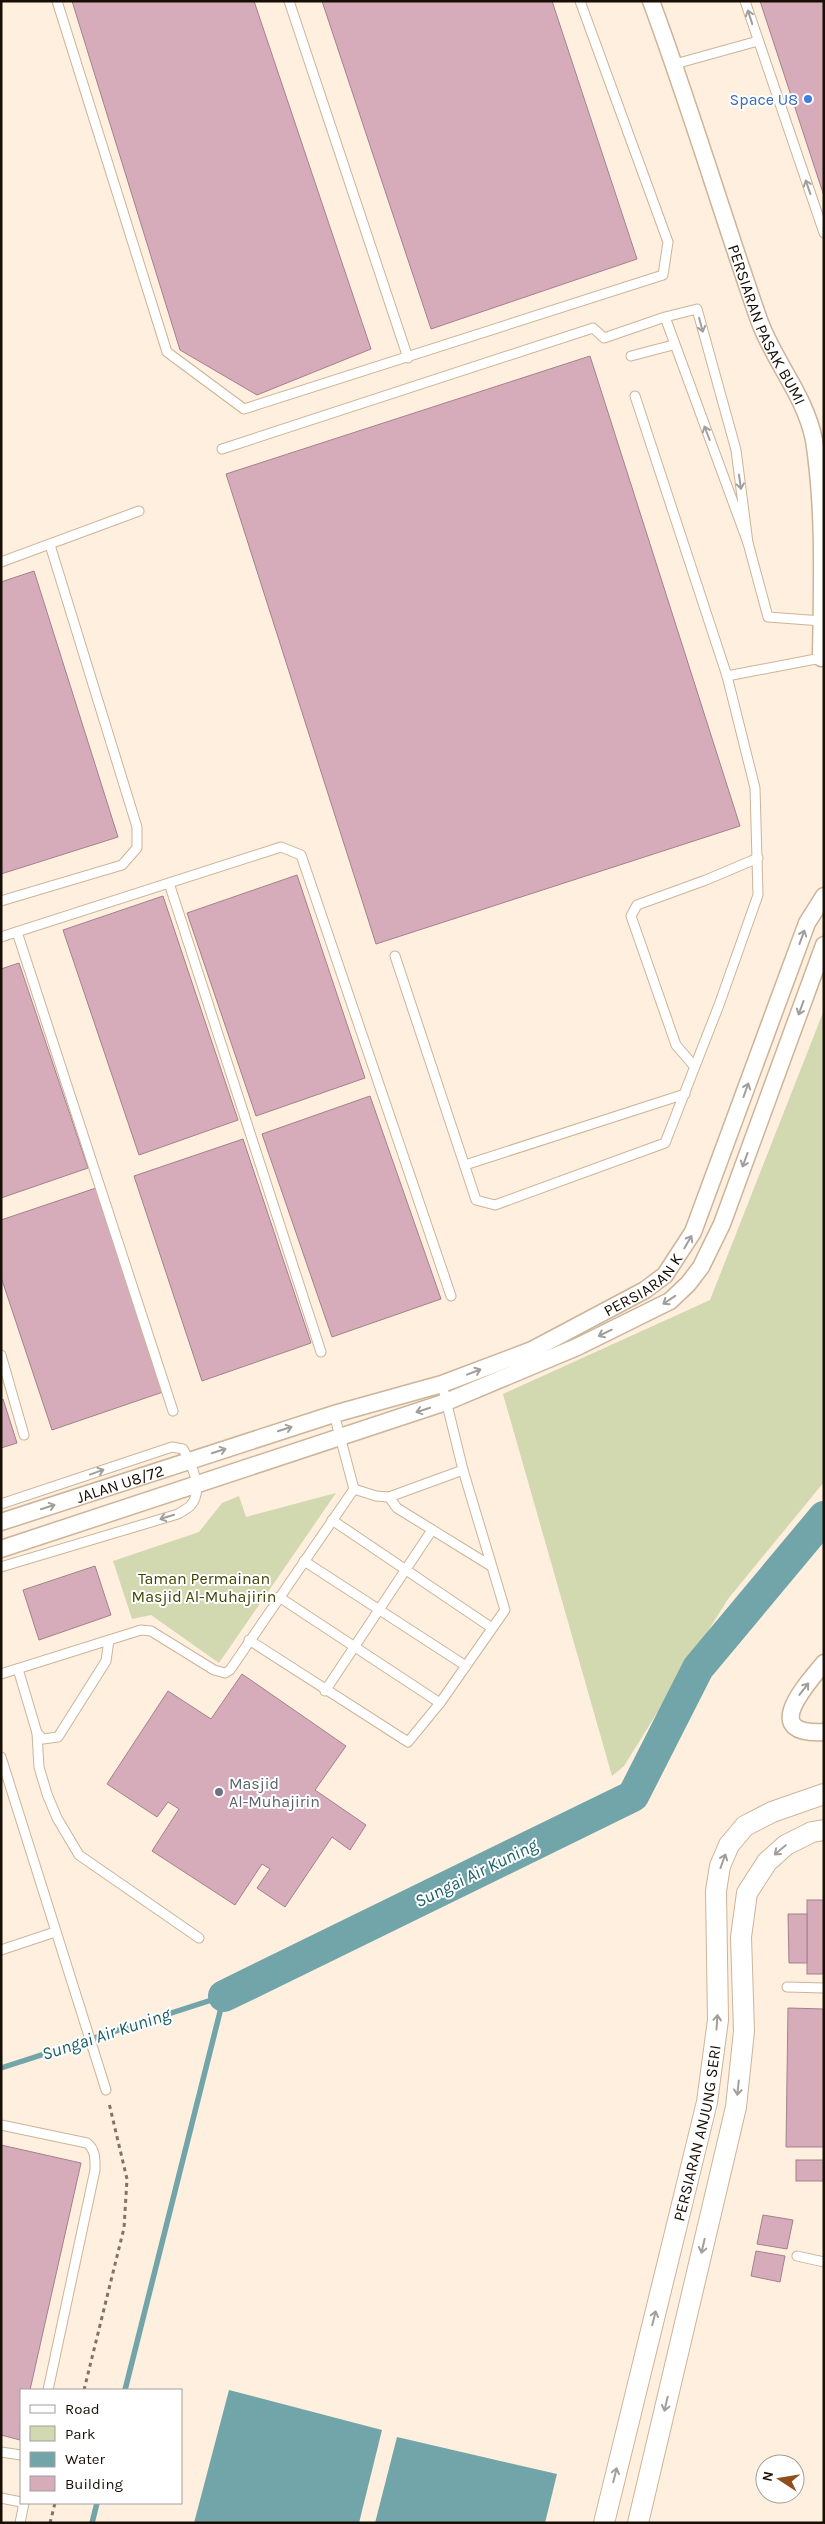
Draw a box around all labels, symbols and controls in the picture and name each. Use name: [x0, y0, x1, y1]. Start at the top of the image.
one-way arrow: [745, 9, 754, 25]
place label: Space U8: [730, 90, 798, 109]
marker: Space U8: [802, 93, 814, 105]
one-way arrow: [803, 180, 812, 196]
street label: PERSIARAN PASAK BUMI: [724, 242, 810, 408]
one-way arrow: [697, 316, 706, 332]
one-way arrow: [702, 426, 711, 441]
one-way arrow: [735, 474, 745, 490]
one-way arrow: [798, 930, 807, 946]
one-way arrow: [796, 999, 805, 1015]
one-way arrow: [742, 1083, 751, 1098]
one-way arrow: [740, 1152, 749, 1167]
one-way arrow: [683, 1235, 693, 1249]
street label: PERSIARAN K: [601, 1250, 687, 1320]
one-way arrow: [662, 1295, 676, 1305]
one-way arrow: [598, 1329, 613, 1339]
one-way arrow: [466, 1367, 481, 1376]
one-way arrow: [416, 1406, 431, 1415]
one-way arrow: [277, 1424, 293, 1433]
one-way arrow: [210, 1445, 226, 1455]
street label: JALAN U8/72: [74, 1461, 166, 1507]
one-way arrow: [89, 1467, 105, 1476]
one-way arrow: [39, 1502, 55, 1511]
one-way arrow: [159, 1513, 175, 1523]
park label: Taman Permainan Masjid Al-Muhajirin: [132, 1569, 276, 1606]
one-way arrow: [798, 1683, 809, 1696]
place label: Masjid Al-Muhajirin: [229, 1774, 320, 1811]
marker: Masjid Al-Muhajirin: [213, 1786, 225, 1798]
water label: Sungai Air Kuning: [411, 1833, 542, 1912]
one-way arrow: [774, 1845, 787, 1856]
one-way arrow: [719, 1854, 728, 1869]
water label: Sungai Air Kuning: [39, 2003, 174, 2065]
one-way arrow: [712, 2014, 722, 2030]
street label: PERSIARAN ANJUNG SERI: [669, 2044, 725, 2223]
one-way arrow: [733, 2079, 743, 2095]
one-way arrow: [698, 2238, 707, 2254]
one-way arrow: [650, 2310, 659, 2326]
legend: [20, 2389, 182, 2504]
one-way arrow: [661, 2396, 670, 2412]
text: Road: [65, 2400, 100, 2418]
text: Park: [65, 2425, 95, 2443]
text: Water: [65, 2450, 106, 2468]
north arrow: [755, 2454, 805, 2504]
one-way arrow: [611, 2468, 620, 2484]
text: N: [758, 2470, 777, 2483]
text: Building: [65, 2475, 123, 2493]

